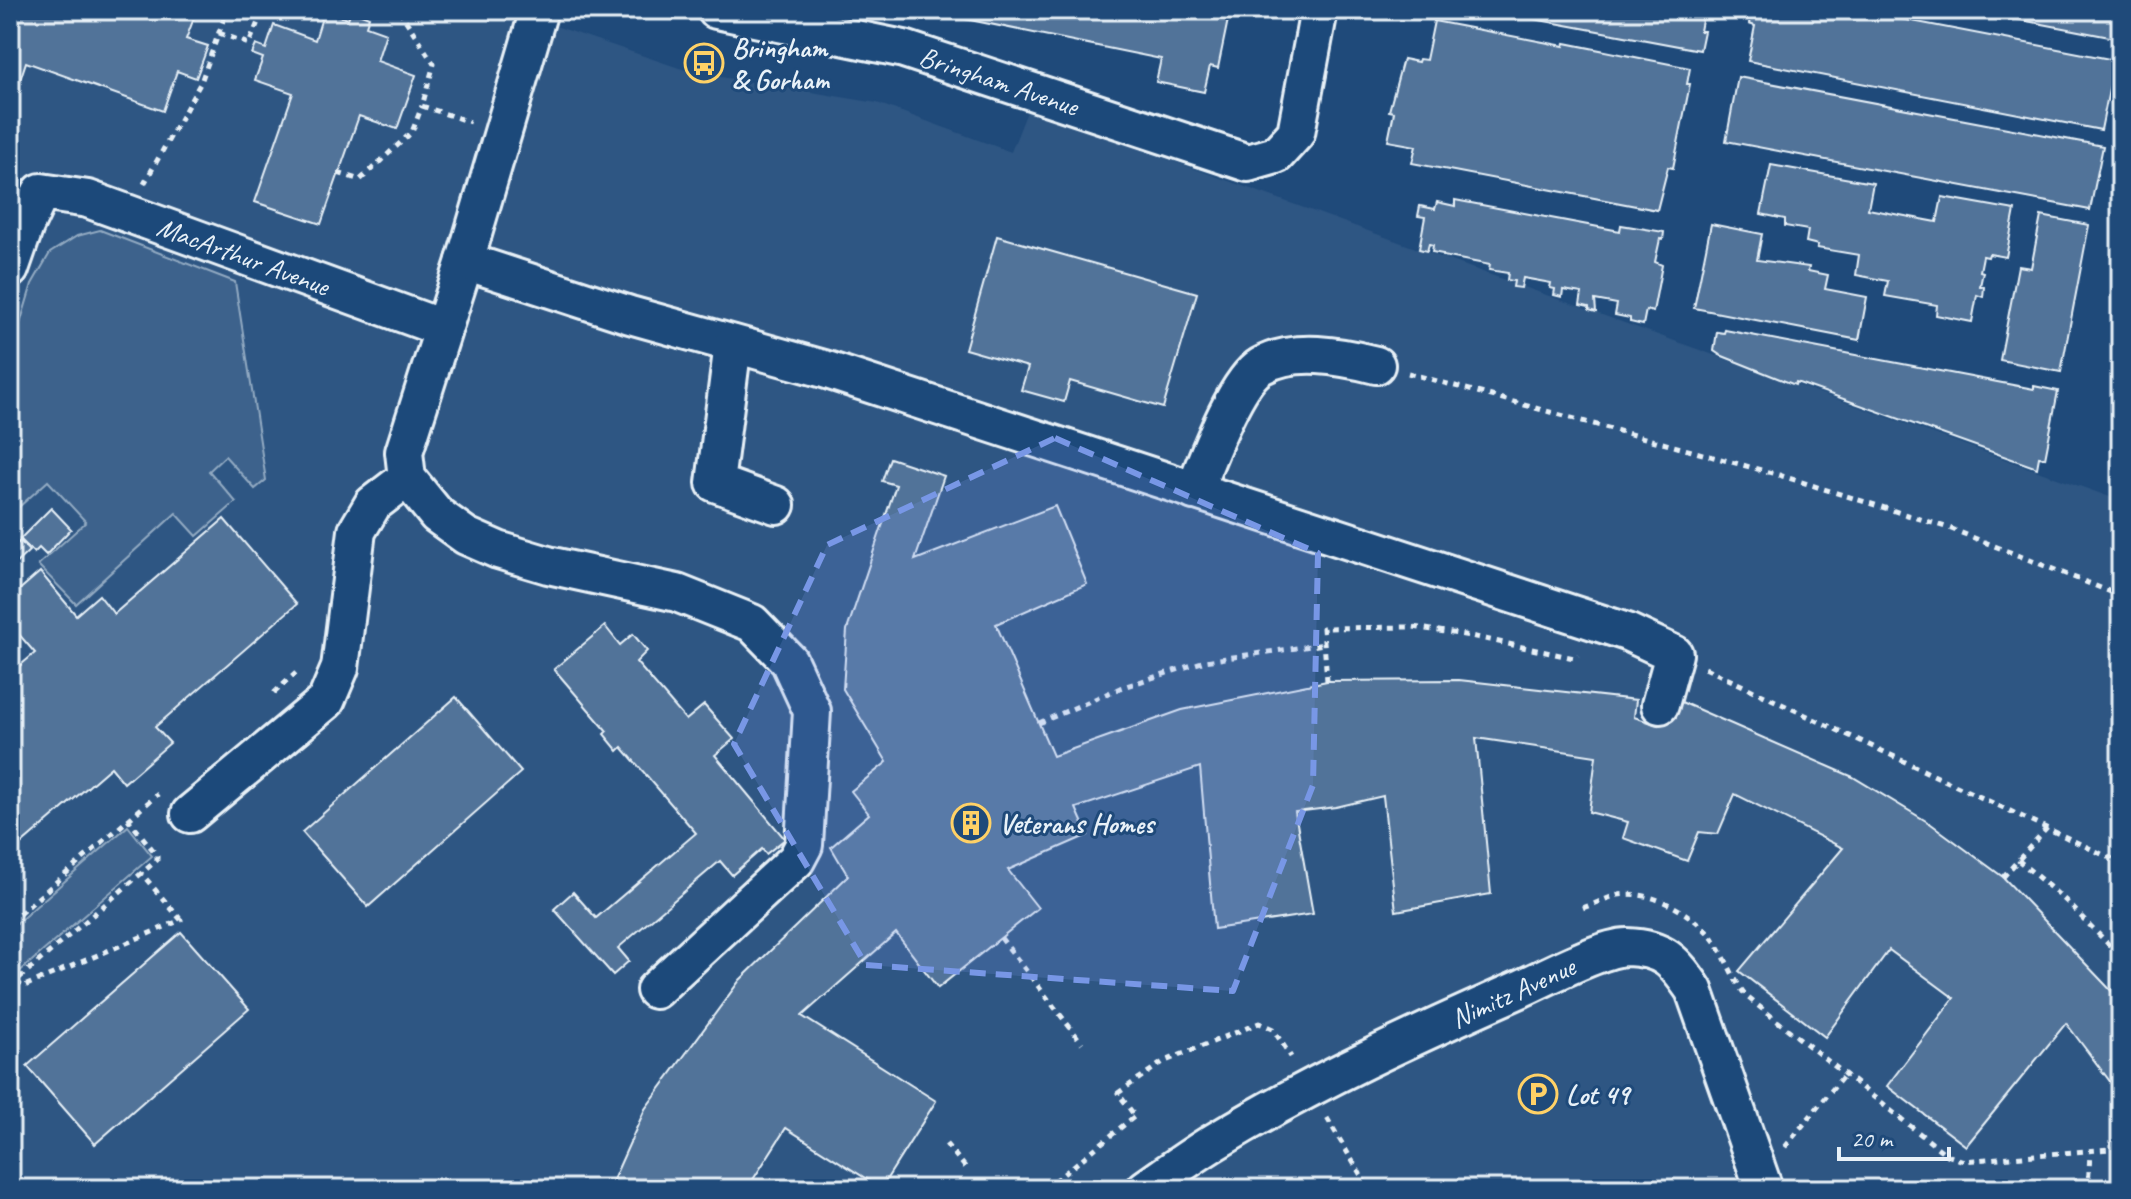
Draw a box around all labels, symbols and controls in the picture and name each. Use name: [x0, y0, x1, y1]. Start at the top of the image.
place label: Bringham & Gorham: [732, 30, 831, 97]
street label: Bringham Avenue: [915, 38, 1084, 124]
bus stop icon: Bringham & Gorham: [683, 42, 725, 84]
street label: MacArthur Avenue: [152, 209, 336, 304]
building icon: Veterans Homes: [950, 802, 992, 844]
place label: Veterans Homes: [999, 806, 1157, 841]
street label: Nimitz Avenue: [1445, 948, 1582, 1036]
parking icon: Lot 49: [1517, 1073, 1559, 1115]
place label: Lot 49: [1566, 1077, 1633, 1112]
scale bar: [1839, 1111, 1949, 1161]
text: 20 m: [1851, 1124, 1894, 1154]

